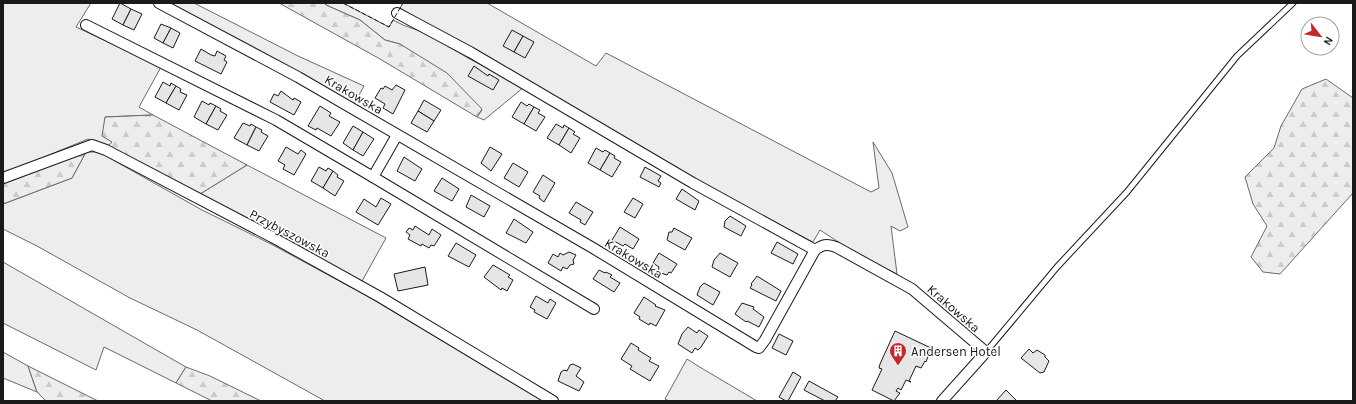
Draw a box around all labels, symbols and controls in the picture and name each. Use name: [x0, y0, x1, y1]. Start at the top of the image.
north arrow: [1300, 16, 1340, 56]
text: N: [1321, 34, 1336, 48]
street label: Krakowska: [322, 72, 386, 117]
street label: Przybyszowska: [247, 206, 332, 261]
street label: Krakowska: [602, 235, 665, 282]
street label: Krakowska: [924, 281, 983, 335]
building icon: Andersen Hotel: [888, 341, 908, 366]
place label: Andersen Hotel: [911, 344, 1001, 359]

